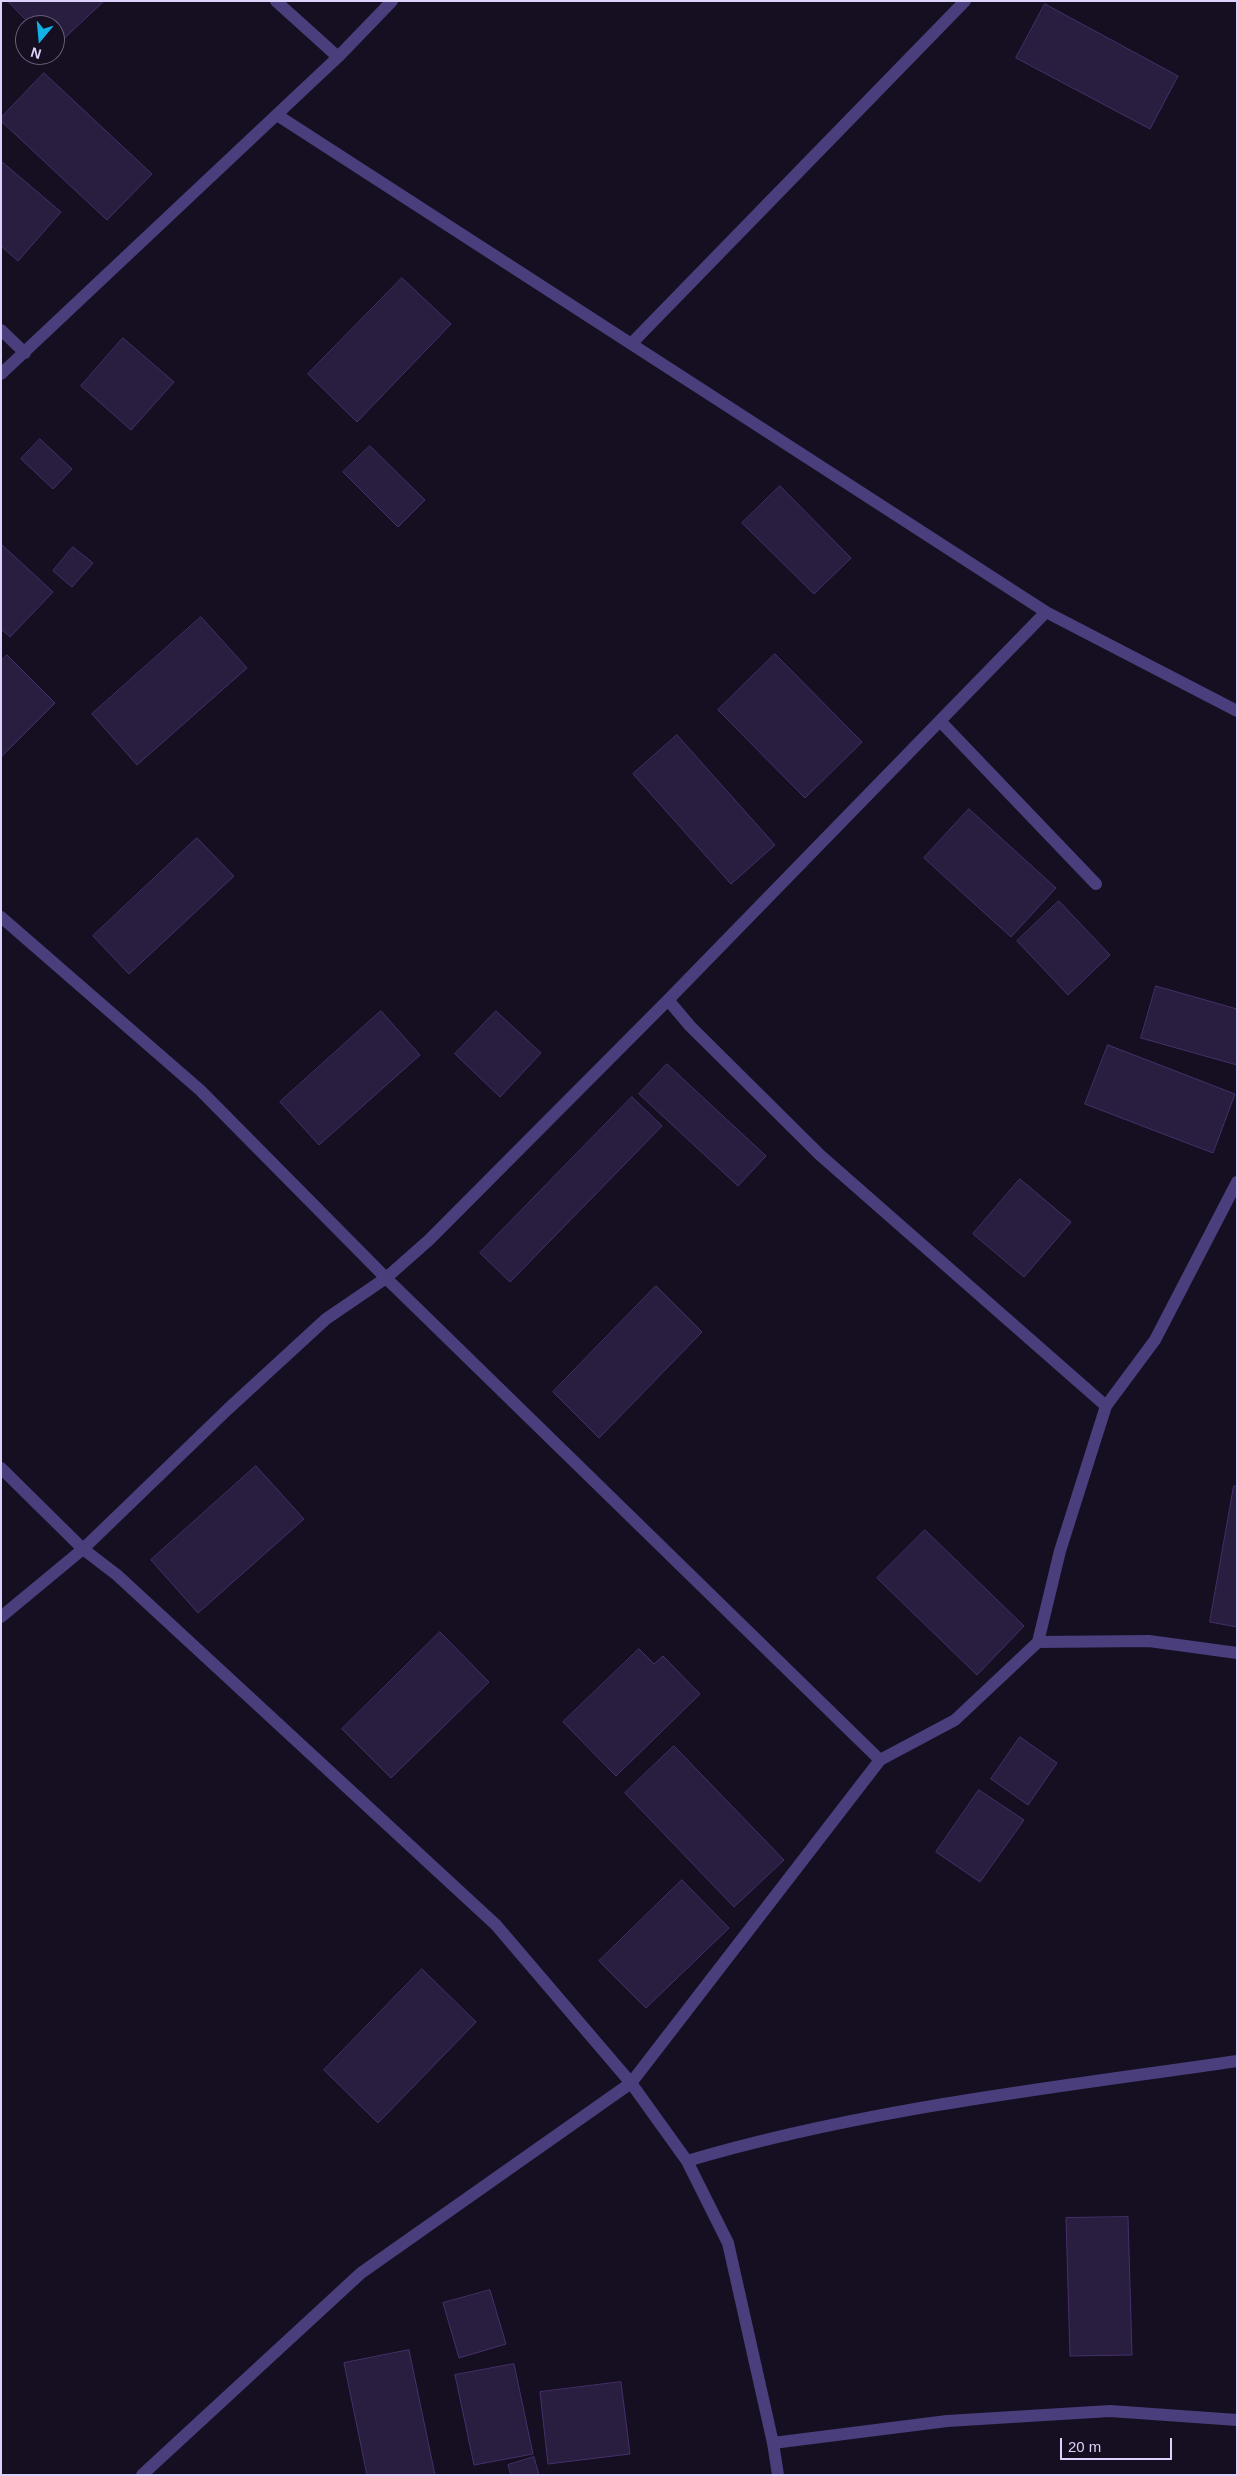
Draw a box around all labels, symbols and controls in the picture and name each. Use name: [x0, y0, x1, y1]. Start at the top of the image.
north arrow: [15, 15, 65, 65]
text: N: [29, 44, 43, 63]
scale bar: [1063, 2428, 1176, 2460]
text: 20 m: [1068, 2438, 1101, 2455]

